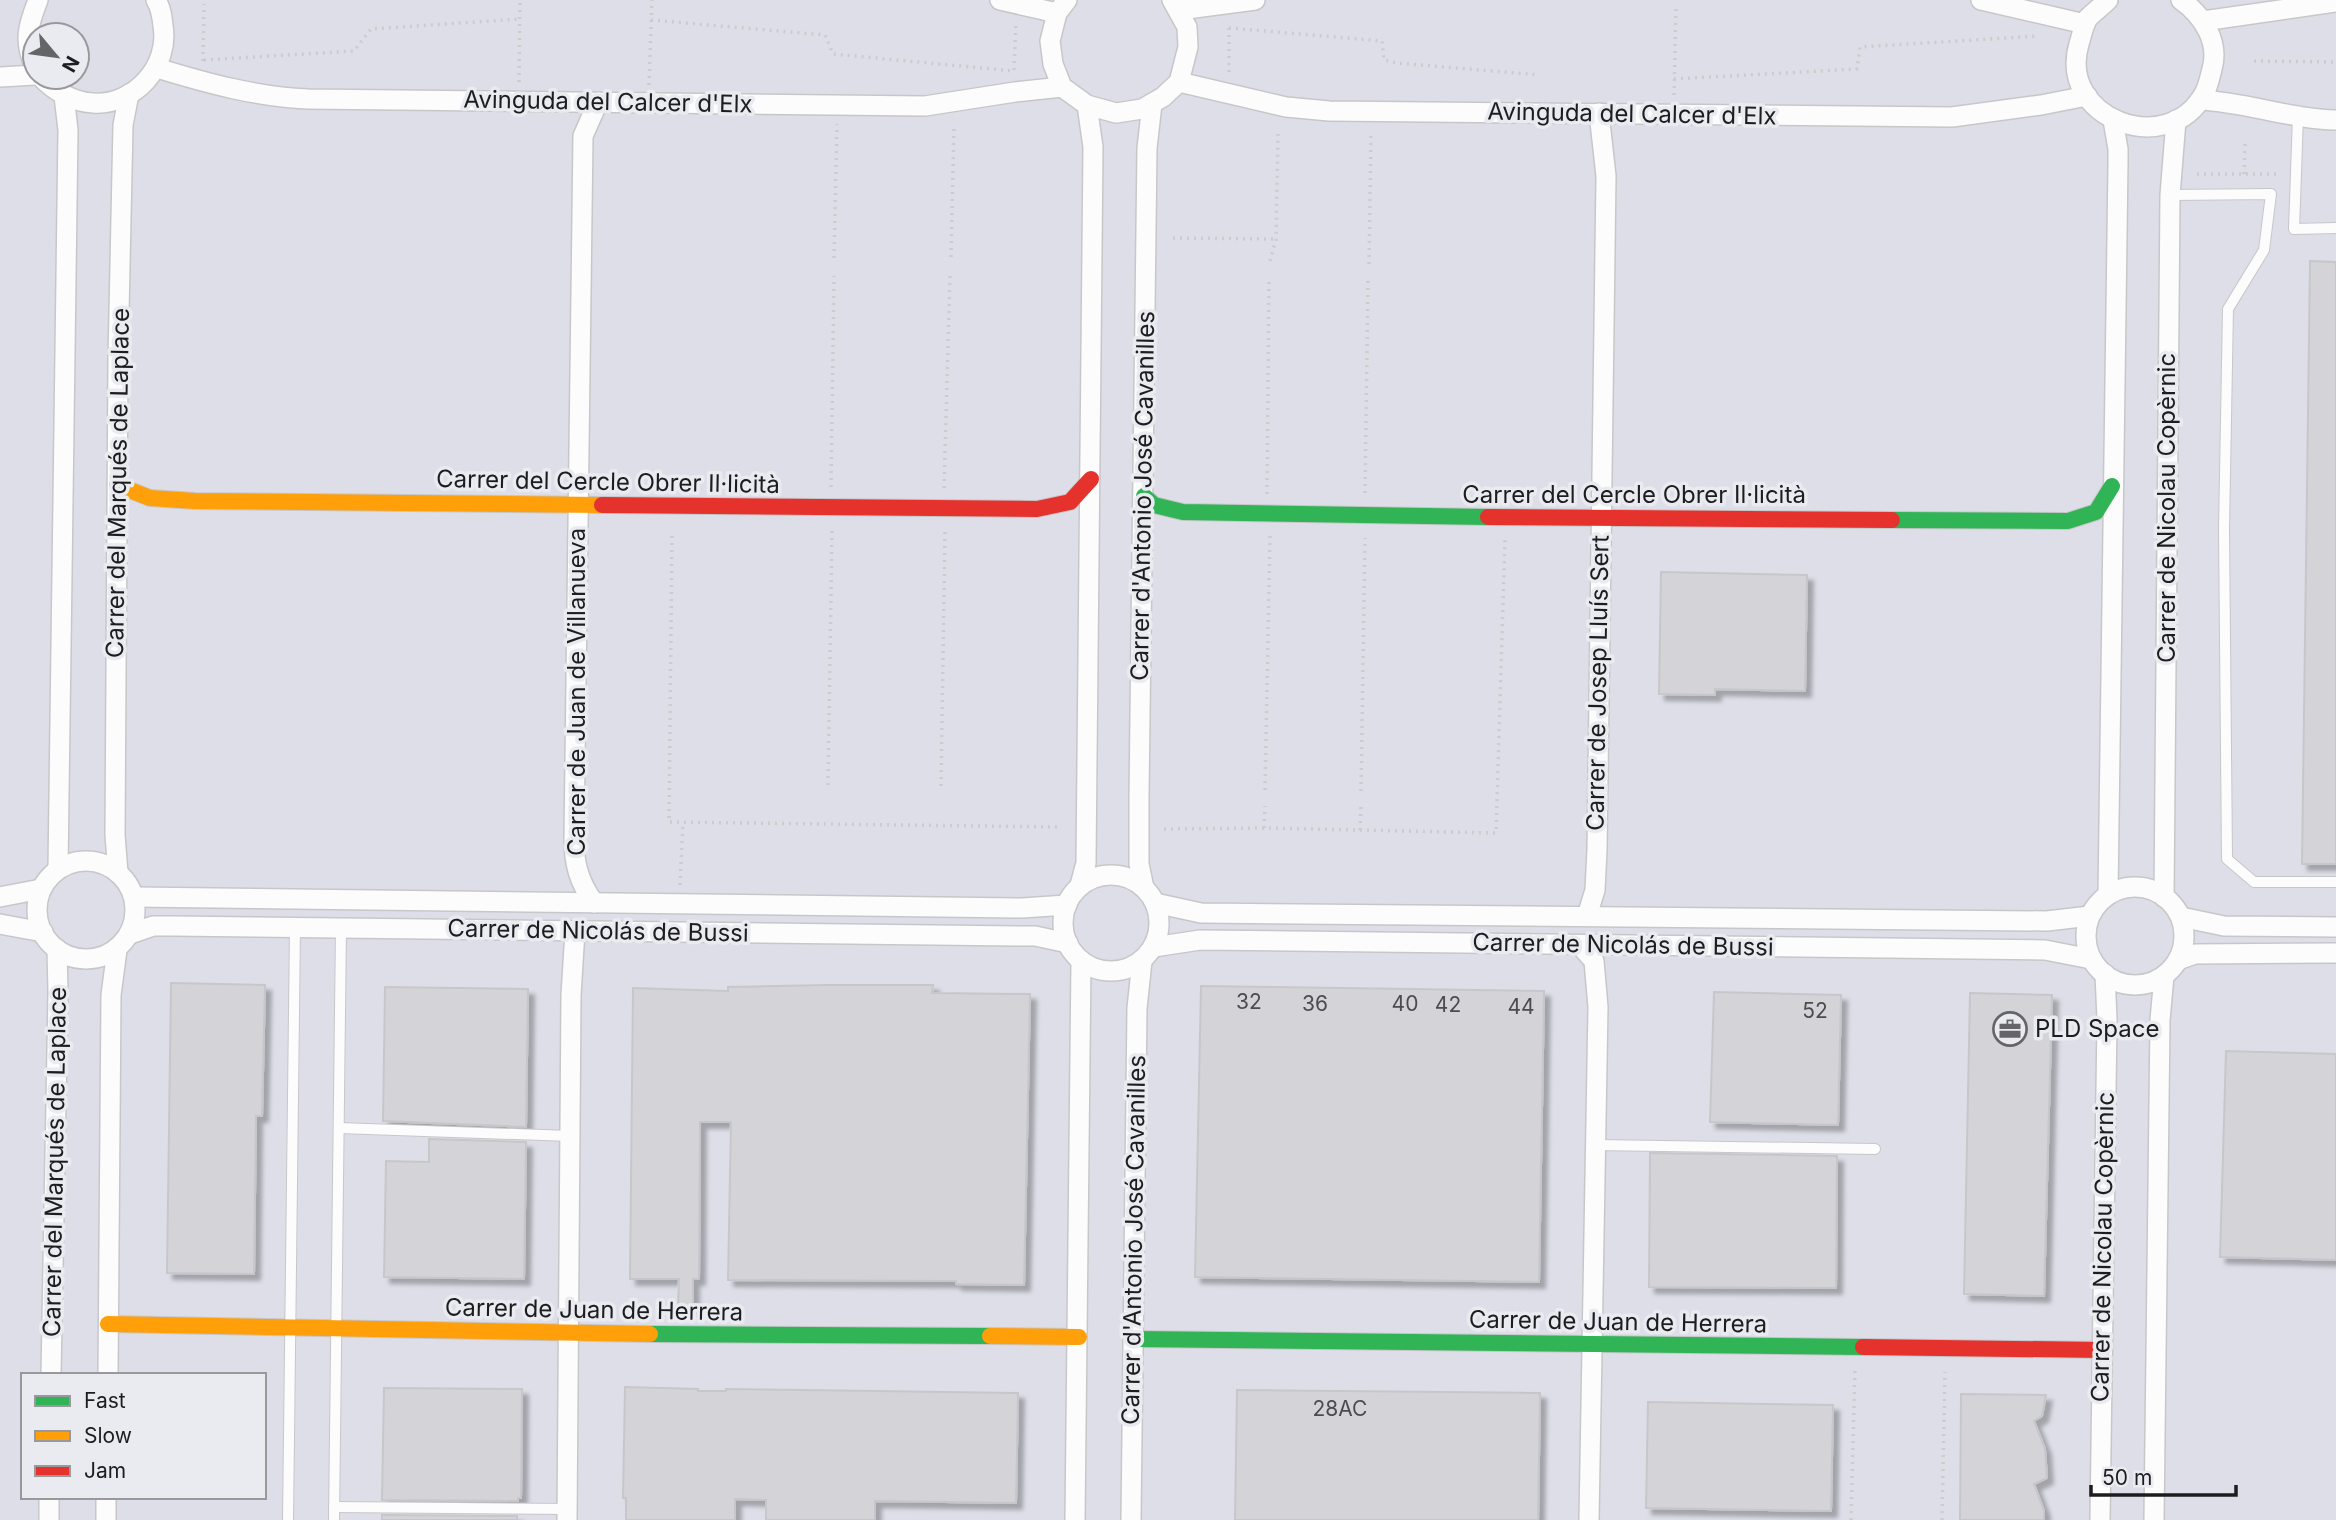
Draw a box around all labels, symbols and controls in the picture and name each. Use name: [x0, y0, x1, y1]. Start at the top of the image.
north arrow: [21, 21, 91, 91]
text: N: [57, 52, 84, 76]
street label: Avinguda del Calcer d'Elx: [463, 84, 753, 119]
street label: Avinguda del Calcer d'Elx: [1487, 96, 1777, 131]
street label: Carrer del Marqués de Laplace: [100, 308, 135, 658]
street label: Carrer d'Antonio José Cavanilles: [1125, 311, 1160, 681]
street label: Carrer de Nicolau Copèrnic: [2152, 353, 2181, 663]
street label: Carrer del Cercle Obrer Il·licità: [436, 464, 780, 499]
street label: Carrer del Cercle Obrer Il·licità: [1462, 480, 1806, 509]
street label: Carrer de Juan de Villanueva: [562, 528, 591, 856]
street label: Carrer de Josep Lluís Sert: [1580, 535, 1615, 831]
street label: Carrer de Nicolás de Bussi: [447, 913, 749, 948]
street label: Carrer de Nicolás de Bussi: [1472, 927, 1774, 962]
street label: Carrer del Marqués de Laplace: [37, 987, 72, 1337]
house number: 32: [1236, 989, 1262, 1014]
house number: 36: [1302, 991, 1328, 1016]
house number: 40: [1392, 991, 1418, 1016]
house number: 42: [1435, 992, 1461, 1017]
house number: 44: [1507, 994, 1535, 1019]
house number: 52: [1802, 998, 1828, 1023]
office icon: PLD Space: [1991, 1010, 2029, 1048]
place label: PLD Space: [2035, 1014, 2159, 1043]
street label: Carrer d'Antonio José Cavanilles: [1116, 1055, 1151, 1425]
street label: Carrer de Nicolau Copèrnic: [2085, 1092, 2120, 1402]
street label: Carrer de Juan de Herrera: [445, 1292, 743, 1327]
street label: Carrer de Juan de Herrera: [1469, 1304, 1767, 1339]
legend: [21, 1373, 266, 1499]
text: Fast: [84, 1388, 126, 1413]
house number: 28AC: [1313, 1396, 1367, 1421]
text: Slow: [84, 1423, 132, 1448]
scale bar: [2091, 1454, 2236, 1498]
text: Jam: [84, 1458, 126, 1483]
text: 50 m: [2102, 1465, 2152, 1490]

